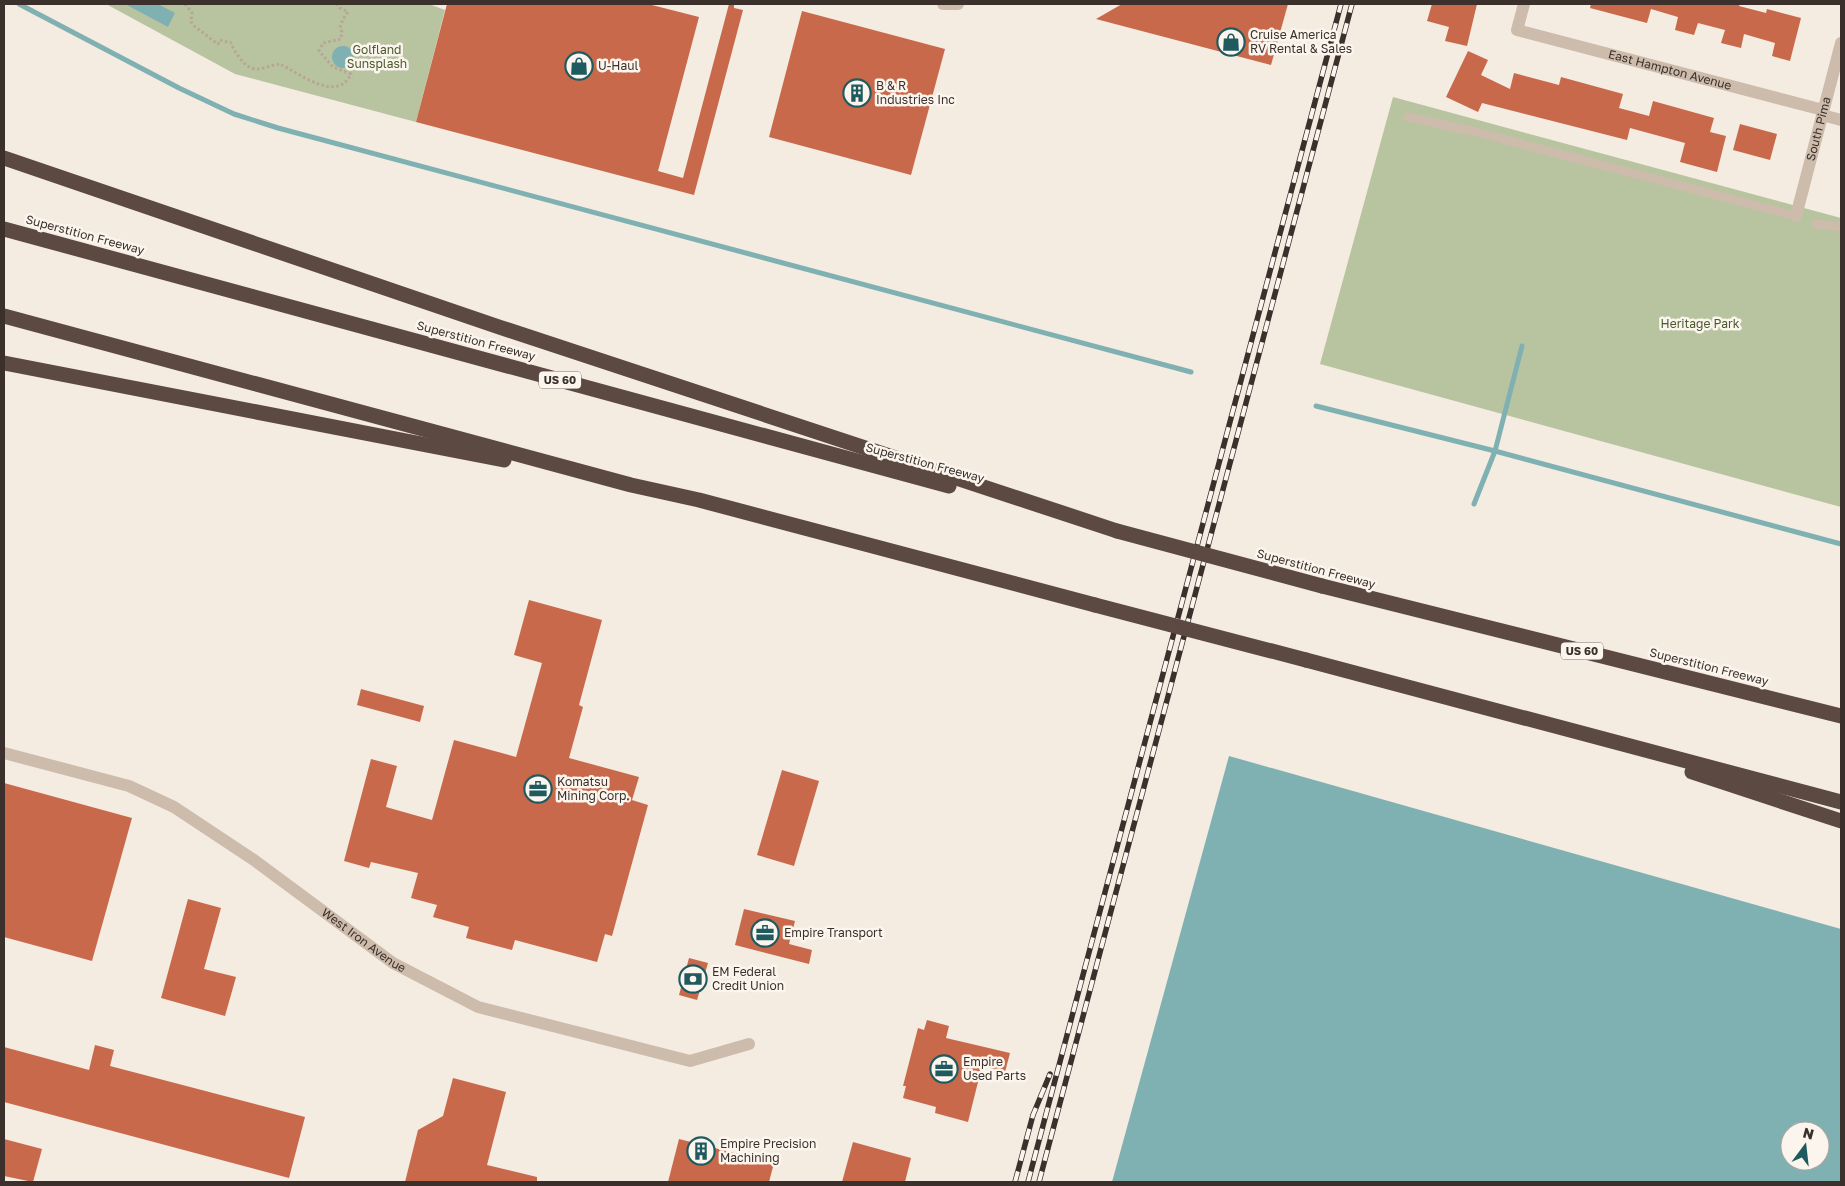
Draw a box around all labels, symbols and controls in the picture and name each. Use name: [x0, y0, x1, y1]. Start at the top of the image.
shop icon: Cruise America RV Rental & Sales: [1216, 27, 1246, 57]
place label: Cruise America RV Rental & Sales: [1250, 27, 1352, 56]
park label: Golfland Sunsplash: [347, 42, 407, 71]
street label: East Hampton Avenue: [1607, 46, 1733, 93]
shop icon: U-Haul: [564, 51, 594, 81]
place label: U-Haul: [598, 58, 638, 73]
building icon: B & R Industries Inc: [842, 78, 872, 108]
place label: B & R Industries Inc: [876, 78, 955, 107]
street label: South Pima: [1803, 95, 1834, 163]
street label: Superstition Freeway: [24, 211, 146, 258]
park label: Heritage Park: [1661, 316, 1740, 331]
street label: Superstition Freeway: [415, 317, 537, 364]
road number: US 60: [539, 372, 581, 388]
street label: Superstition Freeway: [864, 439, 986, 486]
street label: Superstition Freeway: [1255, 545, 1377, 592]
road number: US 60: [1561, 642, 1603, 659]
street label: Superstition Freeway: [1648, 644, 1770, 689]
office icon: Komatsu Mining Corp.: [523, 774, 553, 804]
place label: Komatsu Mining Corp.: [557, 774, 630, 803]
street label: West Iron Avenue: [319, 905, 409, 975]
office icon: Empire Transport: [750, 918, 780, 948]
place label: Empire Transport: [784, 925, 883, 940]
bank icon: EM Federal Credit Union: [678, 964, 708, 994]
place label: EM Federal Credit Union: [712, 964, 784, 993]
office icon: Empire Used Parts: [929, 1054, 959, 1084]
place label: Empire Used Parts: [963, 1054, 1026, 1083]
north arrow: [1780, 1121, 1830, 1171]
text: N: [1801, 1123, 1816, 1143]
building icon: Empire Precision Machining: [686, 1136, 716, 1166]
place label: Empire Precision Machining: [720, 1136, 816, 1165]

